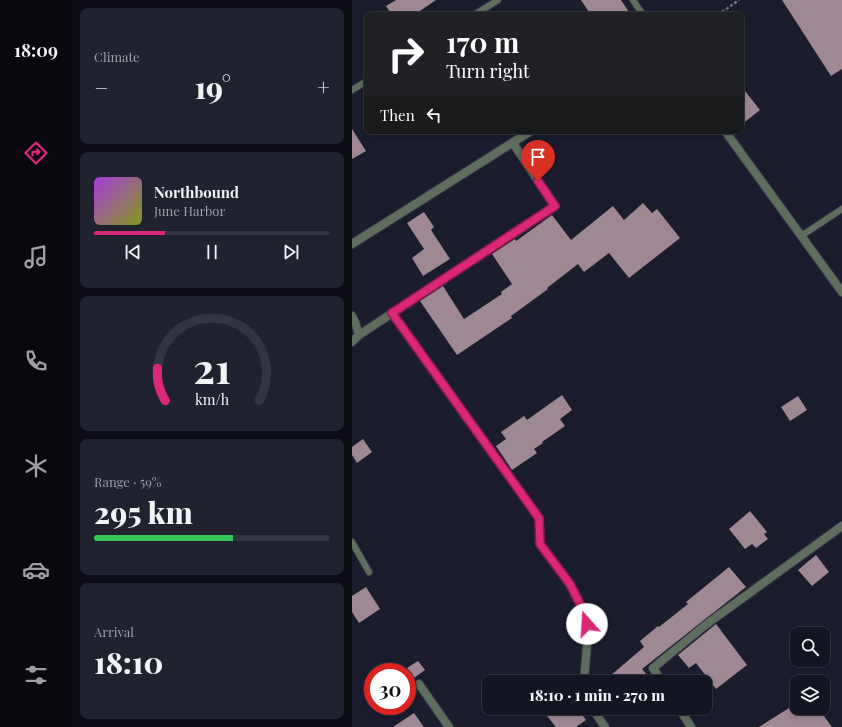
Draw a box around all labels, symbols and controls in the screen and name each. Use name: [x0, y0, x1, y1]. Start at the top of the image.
text: 170 m: [446, 23, 519, 60]
icon: right: [380, 28, 432, 80]
text: 18:09: [14, 38, 58, 62]
text: Climate: [94, 48, 140, 65]
text: Turn right: [446, 59, 529, 83]
text: 19°: [194, 67, 231, 107]
text: −: [94, 72, 108, 102]
text: +: [317, 72, 330, 102]
icon: left: [423, 104, 445, 126]
text: Then: [380, 105, 415, 125]
icon: directions: [22, 139, 50, 167]
pin: [521, 140, 555, 181]
icon: arrive: [527, 146, 549, 168]
text: Northbound: [154, 182, 239, 202]
text: June Harbor: [154, 202, 225, 219]
icon: previous: [122, 241, 144, 263]
icon: pause: [201, 241, 223, 263]
icon: next: [280, 241, 302, 263]
icon: music: [22, 243, 50, 271]
text: 21: [193, 339, 231, 394]
icon: phone: [22, 347, 50, 375]
text: km/h: [195, 390, 230, 409]
icon: climate: [22, 452, 50, 480]
text: Range · 59%: [94, 473, 161, 490]
text: 295 km: [94, 492, 193, 532]
icon: car: [22, 556, 50, 584]
position arrow: [566, 603, 608, 645]
text: Arrival: [94, 623, 134, 640]
map controls: [790, 627, 830, 715]
button: search: [790, 627, 830, 667]
text: 18:10: [94, 642, 163, 682]
icon: filters: [22, 661, 50, 689]
speed limit sign: 30: [364, 663, 416, 715]
button: layers: [790, 675, 830, 715]
text: 18:10 · 1 min · 270 m: [529, 685, 665, 705]

